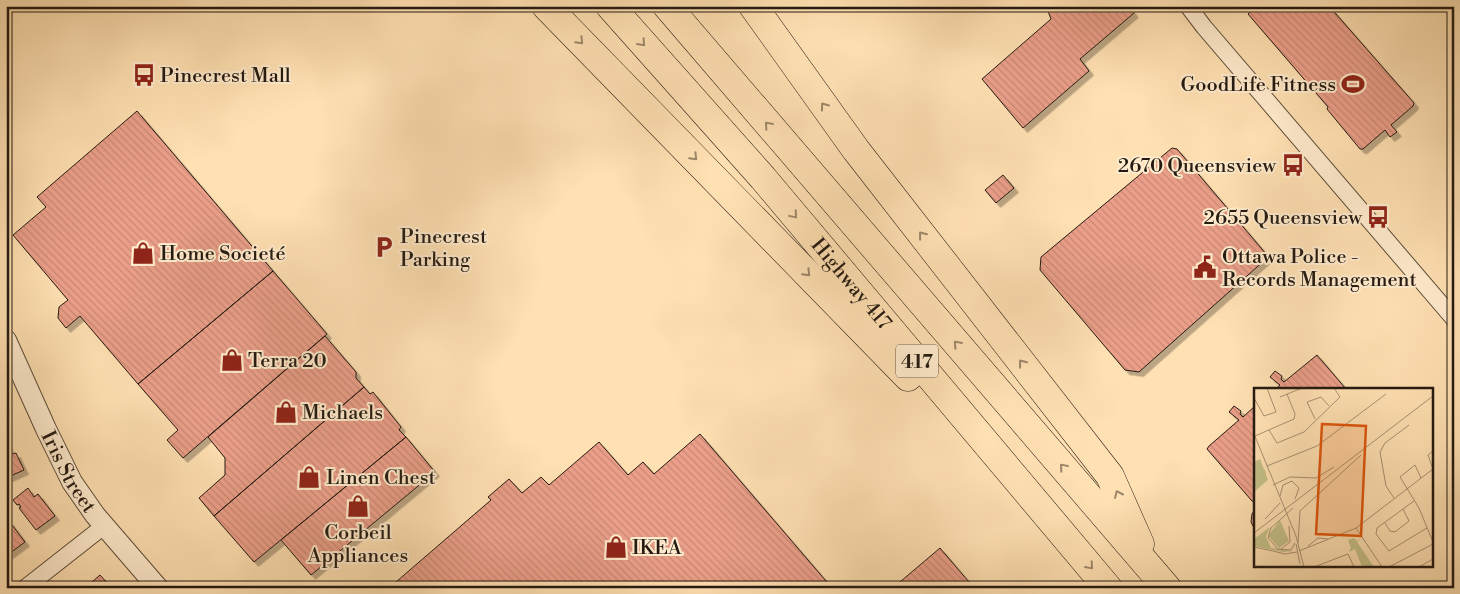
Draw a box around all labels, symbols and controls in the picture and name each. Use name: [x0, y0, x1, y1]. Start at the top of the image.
one-way arrow: [574, 35, 583, 44]
one-way arrow: [636, 37, 645, 46]
bus stop icon: Pinecrest Mall: [131, 62, 157, 88]
place label: Pinecrest Mall: [160, 64, 291, 89]
sports icon: GoodLife Fitness: [1340, 71, 1366, 97]
place label: GoodLife Fitness: [1181, 73, 1336, 98]
one-way arrow: [821, 102, 830, 112]
one-way arrow: [765, 121, 774, 130]
one-way arrow: [688, 151, 697, 160]
bus stop icon: 2670 Queensview: [1280, 152, 1306, 178]
place label: 2670 Queensview: [1118, 154, 1277, 179]
bus stop icon: 2655 Queensview: [1365, 204, 1391, 230]
place label: 2655 Queensview: [1204, 206, 1363, 231]
one-way arrow: [788, 209, 797, 218]
place label: Pinecrest Parking: [400, 225, 487, 273]
one-way arrow: [920, 232, 928, 241]
street label: Highway 417: [805, 233, 896, 335]
parking icon: Pinecrest Parking: [371, 234, 397, 260]
shop icon: Home Societé: [130, 240, 156, 266]
place label: Home Societé: [160, 242, 286, 267]
place label: Ottawa Police - Records Management: [1222, 245, 1417, 293]
public building icon: Ottawa Police - Records Management: [1192, 254, 1218, 280]
one-way arrow: [801, 267, 810, 276]
one-way arrow: [954, 341, 963, 350]
road number: 417: [896, 344, 938, 378]
shop icon: Terra 20: [219, 347, 245, 373]
place label: Terra 20: [248, 349, 327, 374]
one-way arrow: [1020, 360, 1028, 369]
inset map: [1254, 388, 1432, 566]
shop icon: Michaels: [273, 399, 299, 425]
place label: Michaels: [302, 401, 383, 426]
street label: Iris Street: [35, 427, 101, 518]
shop icon: Linen Chest: [296, 464, 322, 490]
one-way arrow: [1060, 464, 1069, 473]
place label: Linen Chest: [326, 466, 436, 491]
one-way arrow: [1114, 490, 1125, 499]
shop icon: Corbeil Appliances: [345, 493, 371, 519]
place label: Corbeil Appliances: [307, 521, 408, 569]
shop icon: IKEA: [603, 534, 629, 560]
place label: IKEA: [632, 536, 683, 561]
one-way arrow: [1084, 561, 1093, 570]

